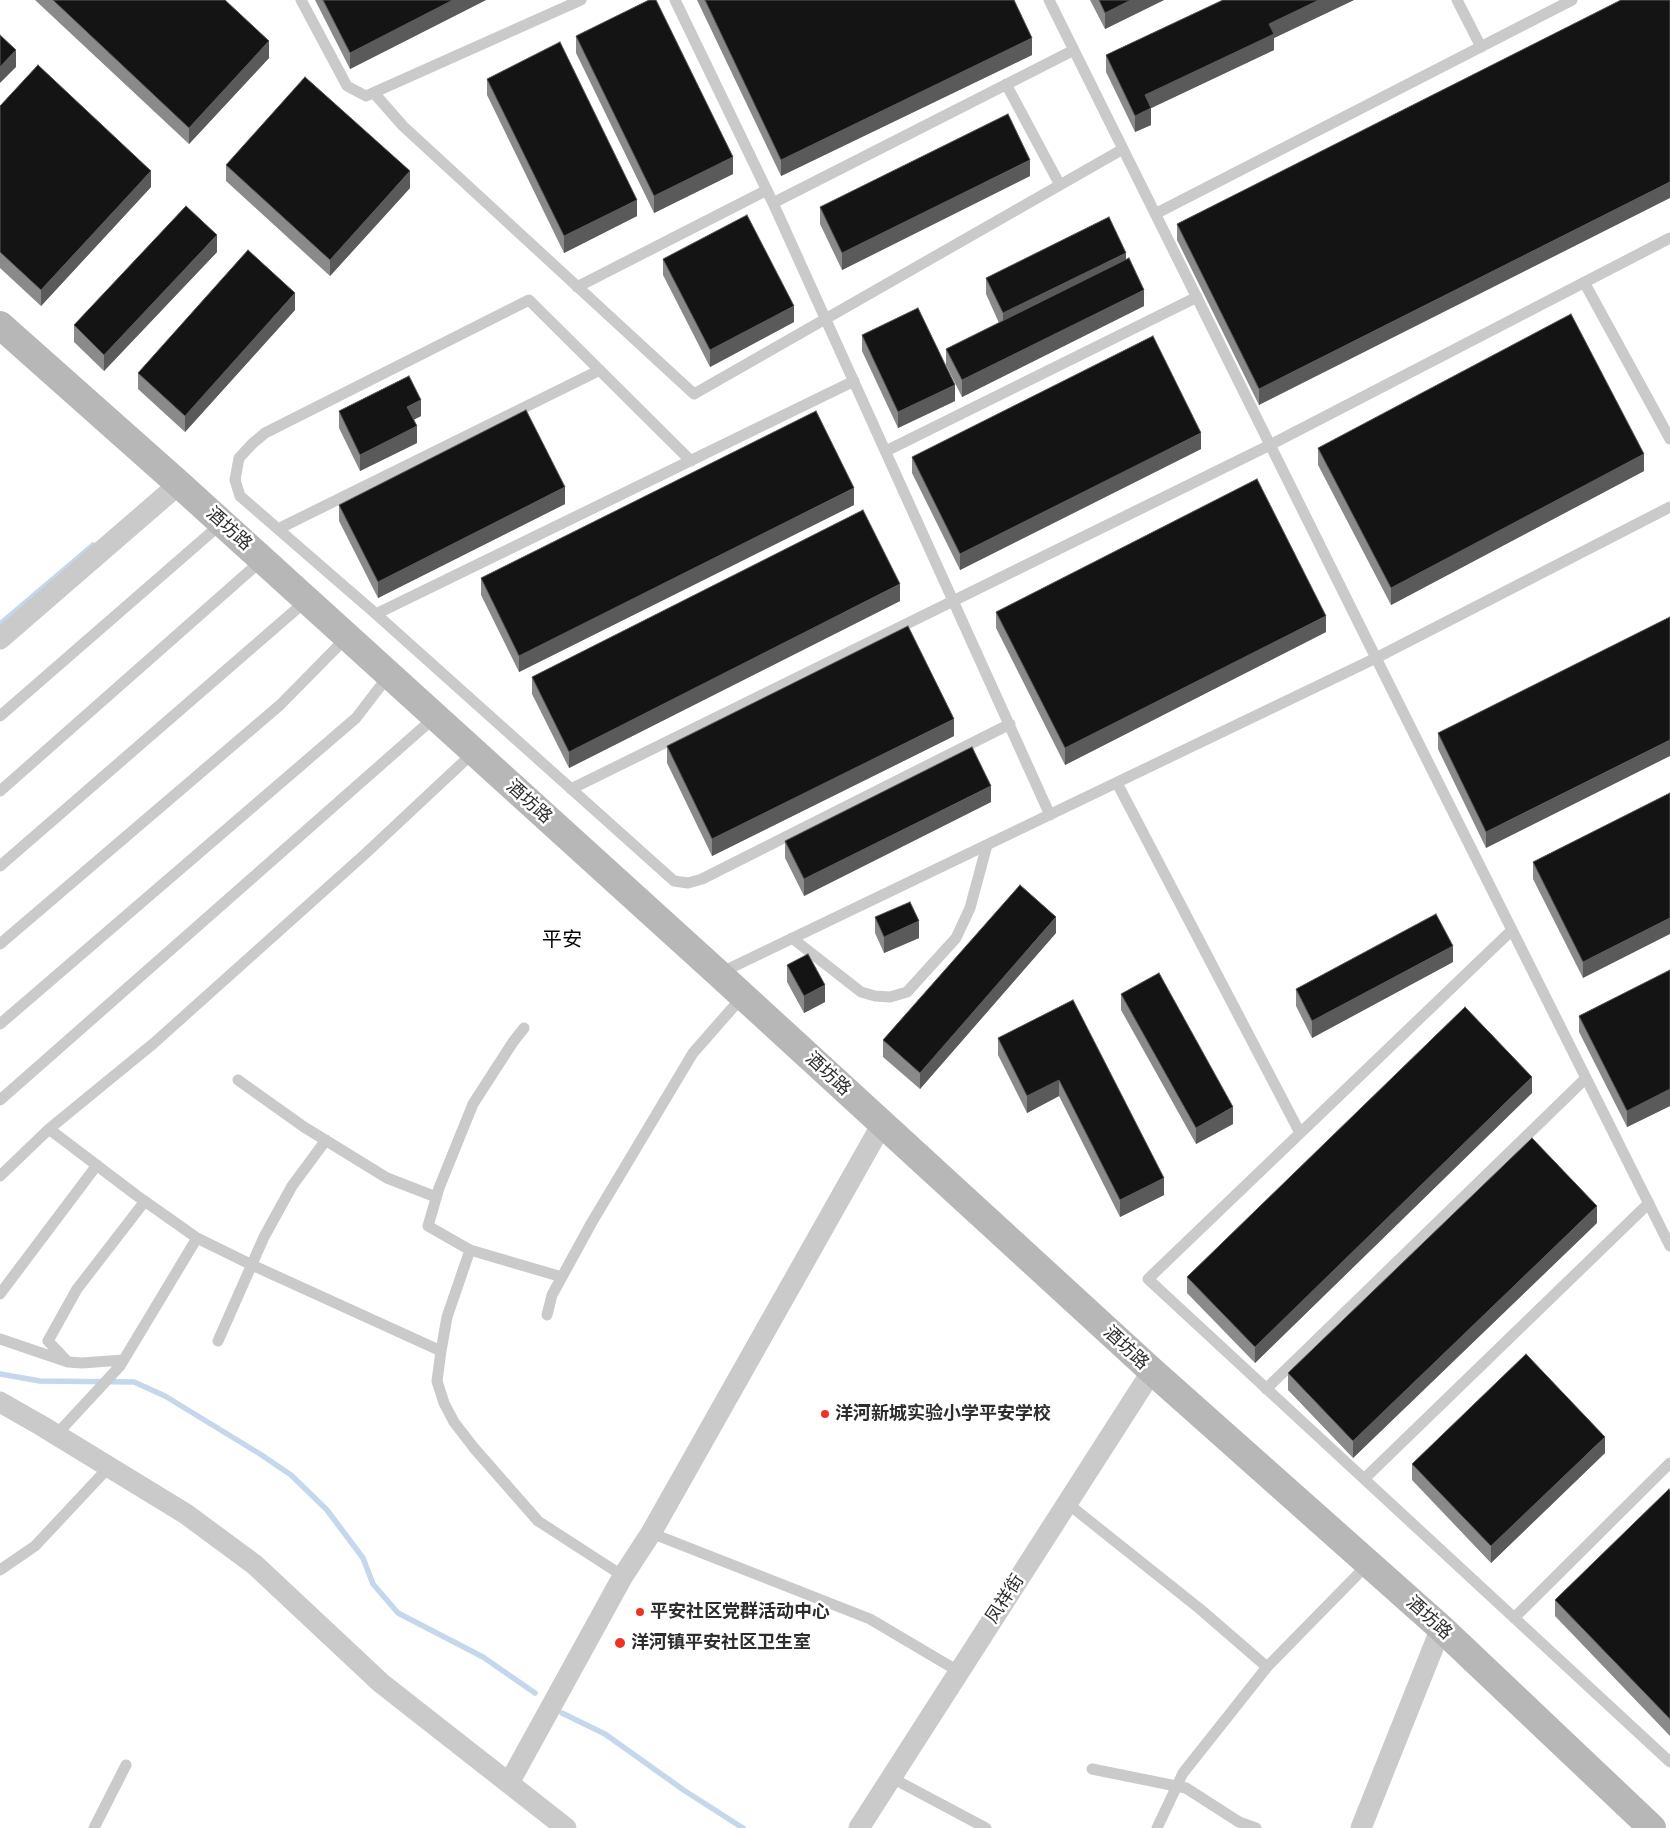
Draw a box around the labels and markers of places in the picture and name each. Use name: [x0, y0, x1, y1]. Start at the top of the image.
place label: 洋河新城实验小学平安学校: [835, 1403, 1051, 1425]
marker: 洋河新城实验小学平安学校: [819, 1408, 831, 1420]
place label: 平安社区党群活动中心: [650, 1601, 830, 1623]
marker: 平安社区党群活动中心: [634, 1606, 646, 1618]
place label: 洋河镇平安社区卫生室: [631, 1632, 811, 1654]
marker: 洋河镇平安社区卫生室: [613, 1636, 627, 1650]

